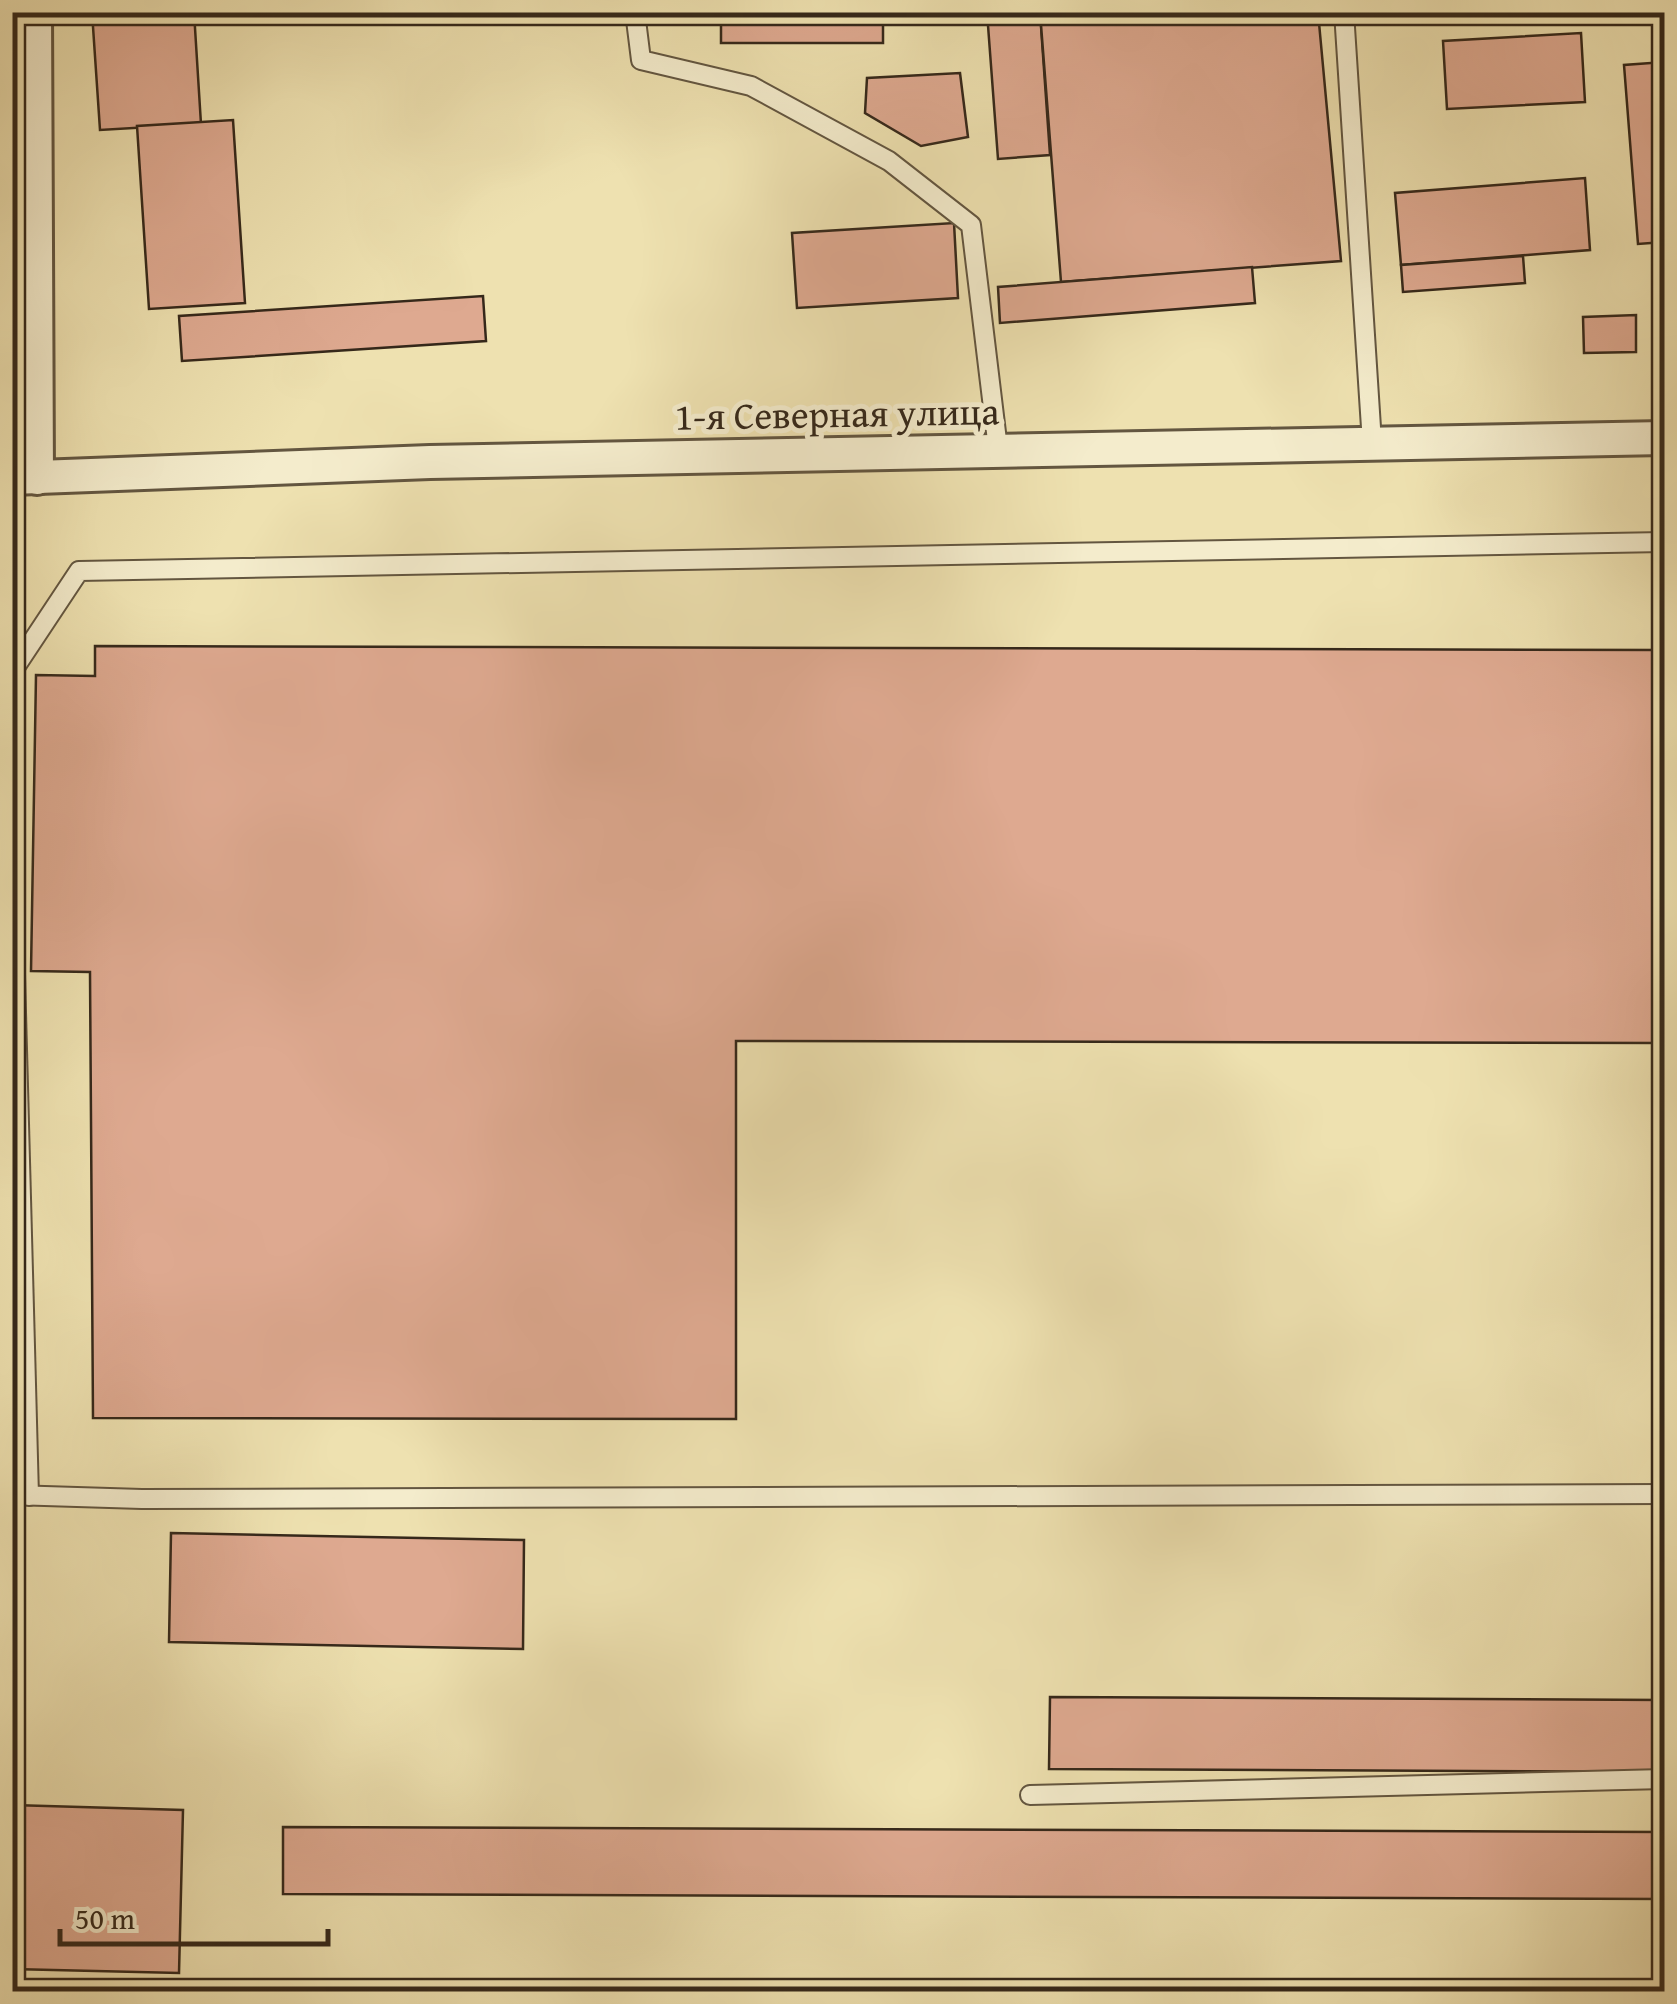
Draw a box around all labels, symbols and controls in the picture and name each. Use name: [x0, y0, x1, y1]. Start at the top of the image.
street label: 1-я Северная улица: [674, 382, 1000, 444]
scale bar: [60, 1884, 328, 1946]
text: 50 m: [75, 1896, 135, 1940]

